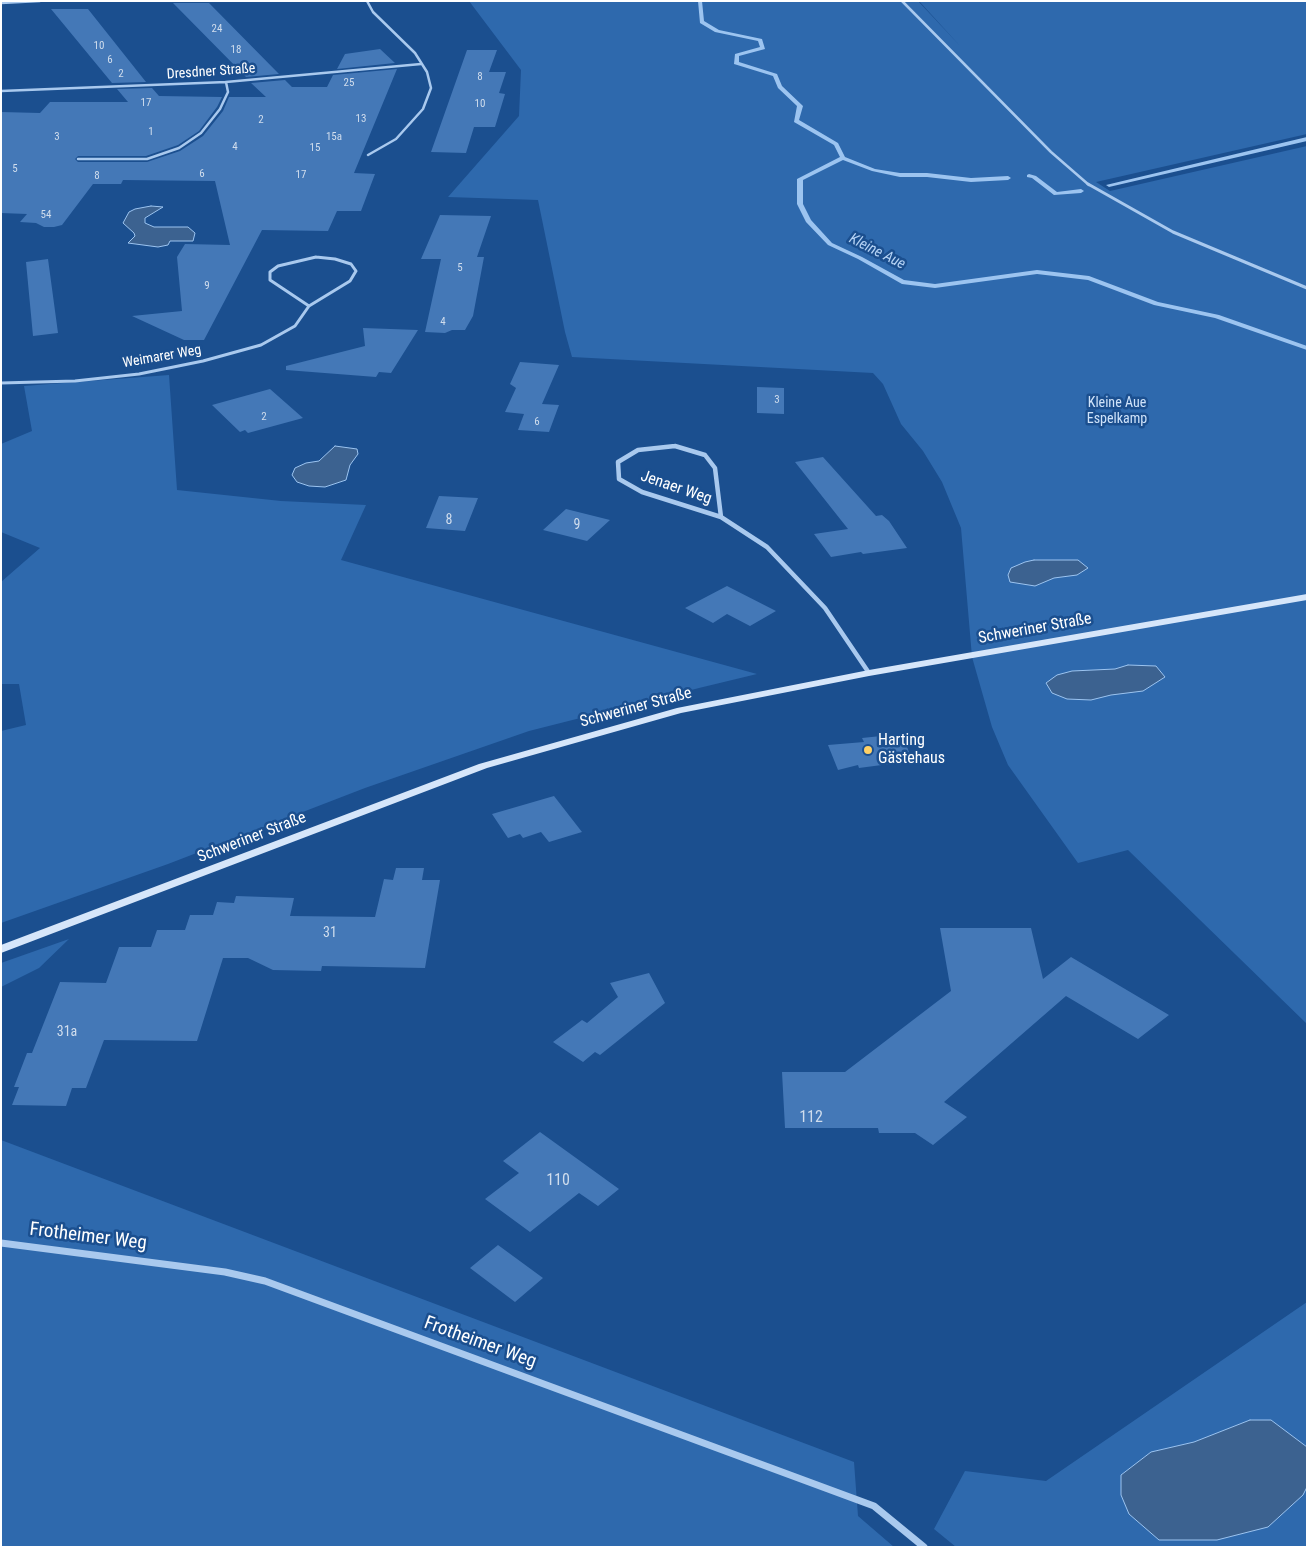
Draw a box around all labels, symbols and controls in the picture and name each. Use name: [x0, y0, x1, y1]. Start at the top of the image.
house number: 24: [212, 22, 222, 36]
house number: 10: [94, 39, 104, 53]
house number: 18: [231, 43, 241, 57]
house number: 6: [107, 53, 113, 67]
street label: Dresdner Straße: [166, 61, 256, 83]
house number: 2: [118, 67, 124, 81]
house number: 8: [477, 70, 483, 84]
house number: 25: [344, 76, 354, 90]
house number: 17: [141, 96, 151, 110]
house number: 10: [475, 97, 485, 111]
house number: 13: [356, 112, 366, 126]
house number: 2: [258, 113, 264, 127]
house number: 1: [148, 125, 154, 139]
house number: 3: [54, 130, 60, 144]
house number: 15a: [326, 130, 342, 144]
house number: 4: [232, 140, 238, 154]
house number: 15: [310, 141, 320, 155]
house number: 5: [12, 162, 18, 176]
house number: 6: [199, 167, 205, 181]
house number: 17: [296, 168, 306, 182]
house number: 8: [94, 169, 100, 183]
house number: 54: [41, 208, 51, 222]
water label: Kleine Aue: [846, 230, 908, 274]
house number: 5: [457, 261, 463, 275]
house number: 9: [204, 279, 210, 293]
house number: 4: [440, 315, 446, 329]
street label: Weimarer Weg: [121, 342, 203, 372]
house number: 3: [774, 393, 780, 407]
park label: Kleine Aue Espelkamp: [1087, 395, 1147, 428]
house number: 2: [261, 410, 267, 424]
house number: 6: [534, 415, 540, 429]
street label: Jenaer Weg: [638, 467, 714, 509]
house number: 8: [446, 512, 452, 528]
house number: 9: [574, 517, 580, 533]
street label: Schweriner Straße: [977, 610, 1093, 648]
street label: Schweriner Straße: [578, 684, 694, 732]
place label: Harting Gästehaus: [878, 731, 945, 769]
marker: Harting Gästehaus: [862, 744, 874, 756]
street label: Schweriner Straße: [195, 808, 309, 868]
house number: 31: [323, 925, 337, 941]
house number: 31a: [57, 1024, 77, 1040]
house number: 112: [799, 1108, 823, 1128]
house number: 110: [546, 1171, 570, 1191]
street label: Frotheimer Weg: [28, 1218, 148, 1256]
street label: Frotheimer Weg: [421, 1312, 539, 1374]

